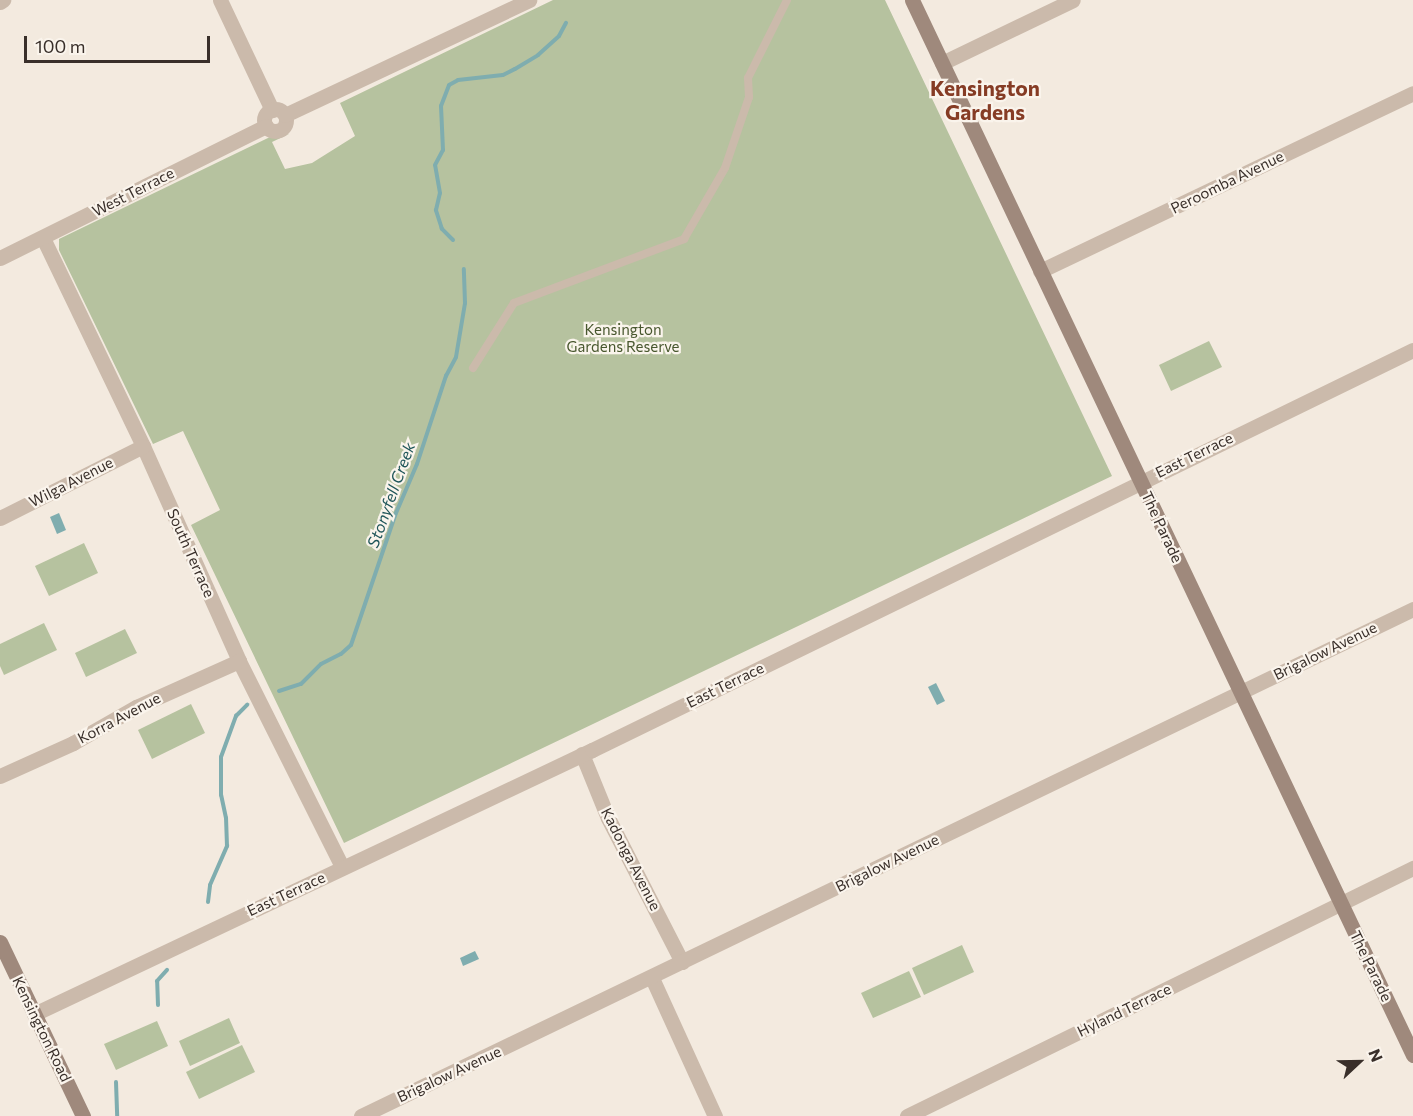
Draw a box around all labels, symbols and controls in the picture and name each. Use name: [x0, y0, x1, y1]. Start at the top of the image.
scale bar: [27, 24, 213, 62]
text: 100 m: [35, 35, 85, 57]
district label: Kensington Gardens: [930, 75, 1040, 125]
street label: Peroomba Avenue: [1168, 147, 1286, 217]
street label: West Terrace: [89, 164, 177, 220]
park label: Kensington Gardens Reserve: [567, 320, 679, 355]
street label: East Terrace: [1152, 429, 1236, 481]
water label: Stonyfell Creek: [363, 440, 419, 550]
street label: Wilga Avenue: [26, 453, 116, 511]
street label: The Parade: [1138, 489, 1186, 565]
street label: South Terrace: [163, 506, 219, 600]
street label: Brigalow Avenue: [1270, 618, 1380, 684]
street label: East Terrace: [683, 659, 767, 711]
street label: Korra Avenue: [75, 689, 163, 747]
street label: Kadonga Avenue: [597, 805, 665, 913]
street label: Brigalow Avenue: [832, 830, 942, 896]
street label: East Terrace: [244, 868, 328, 920]
street label: The Parade: [1346, 928, 1396, 1004]
street label: Kensington Road: [9, 973, 75, 1085]
street label: Hyland Terrace: [1074, 980, 1174, 1040]
north arrow: [1329, 1032, 1389, 1092]
street label: Brigalow Avenue: [394, 1042, 504, 1106]
text: N: [1365, 1046, 1387, 1064]

